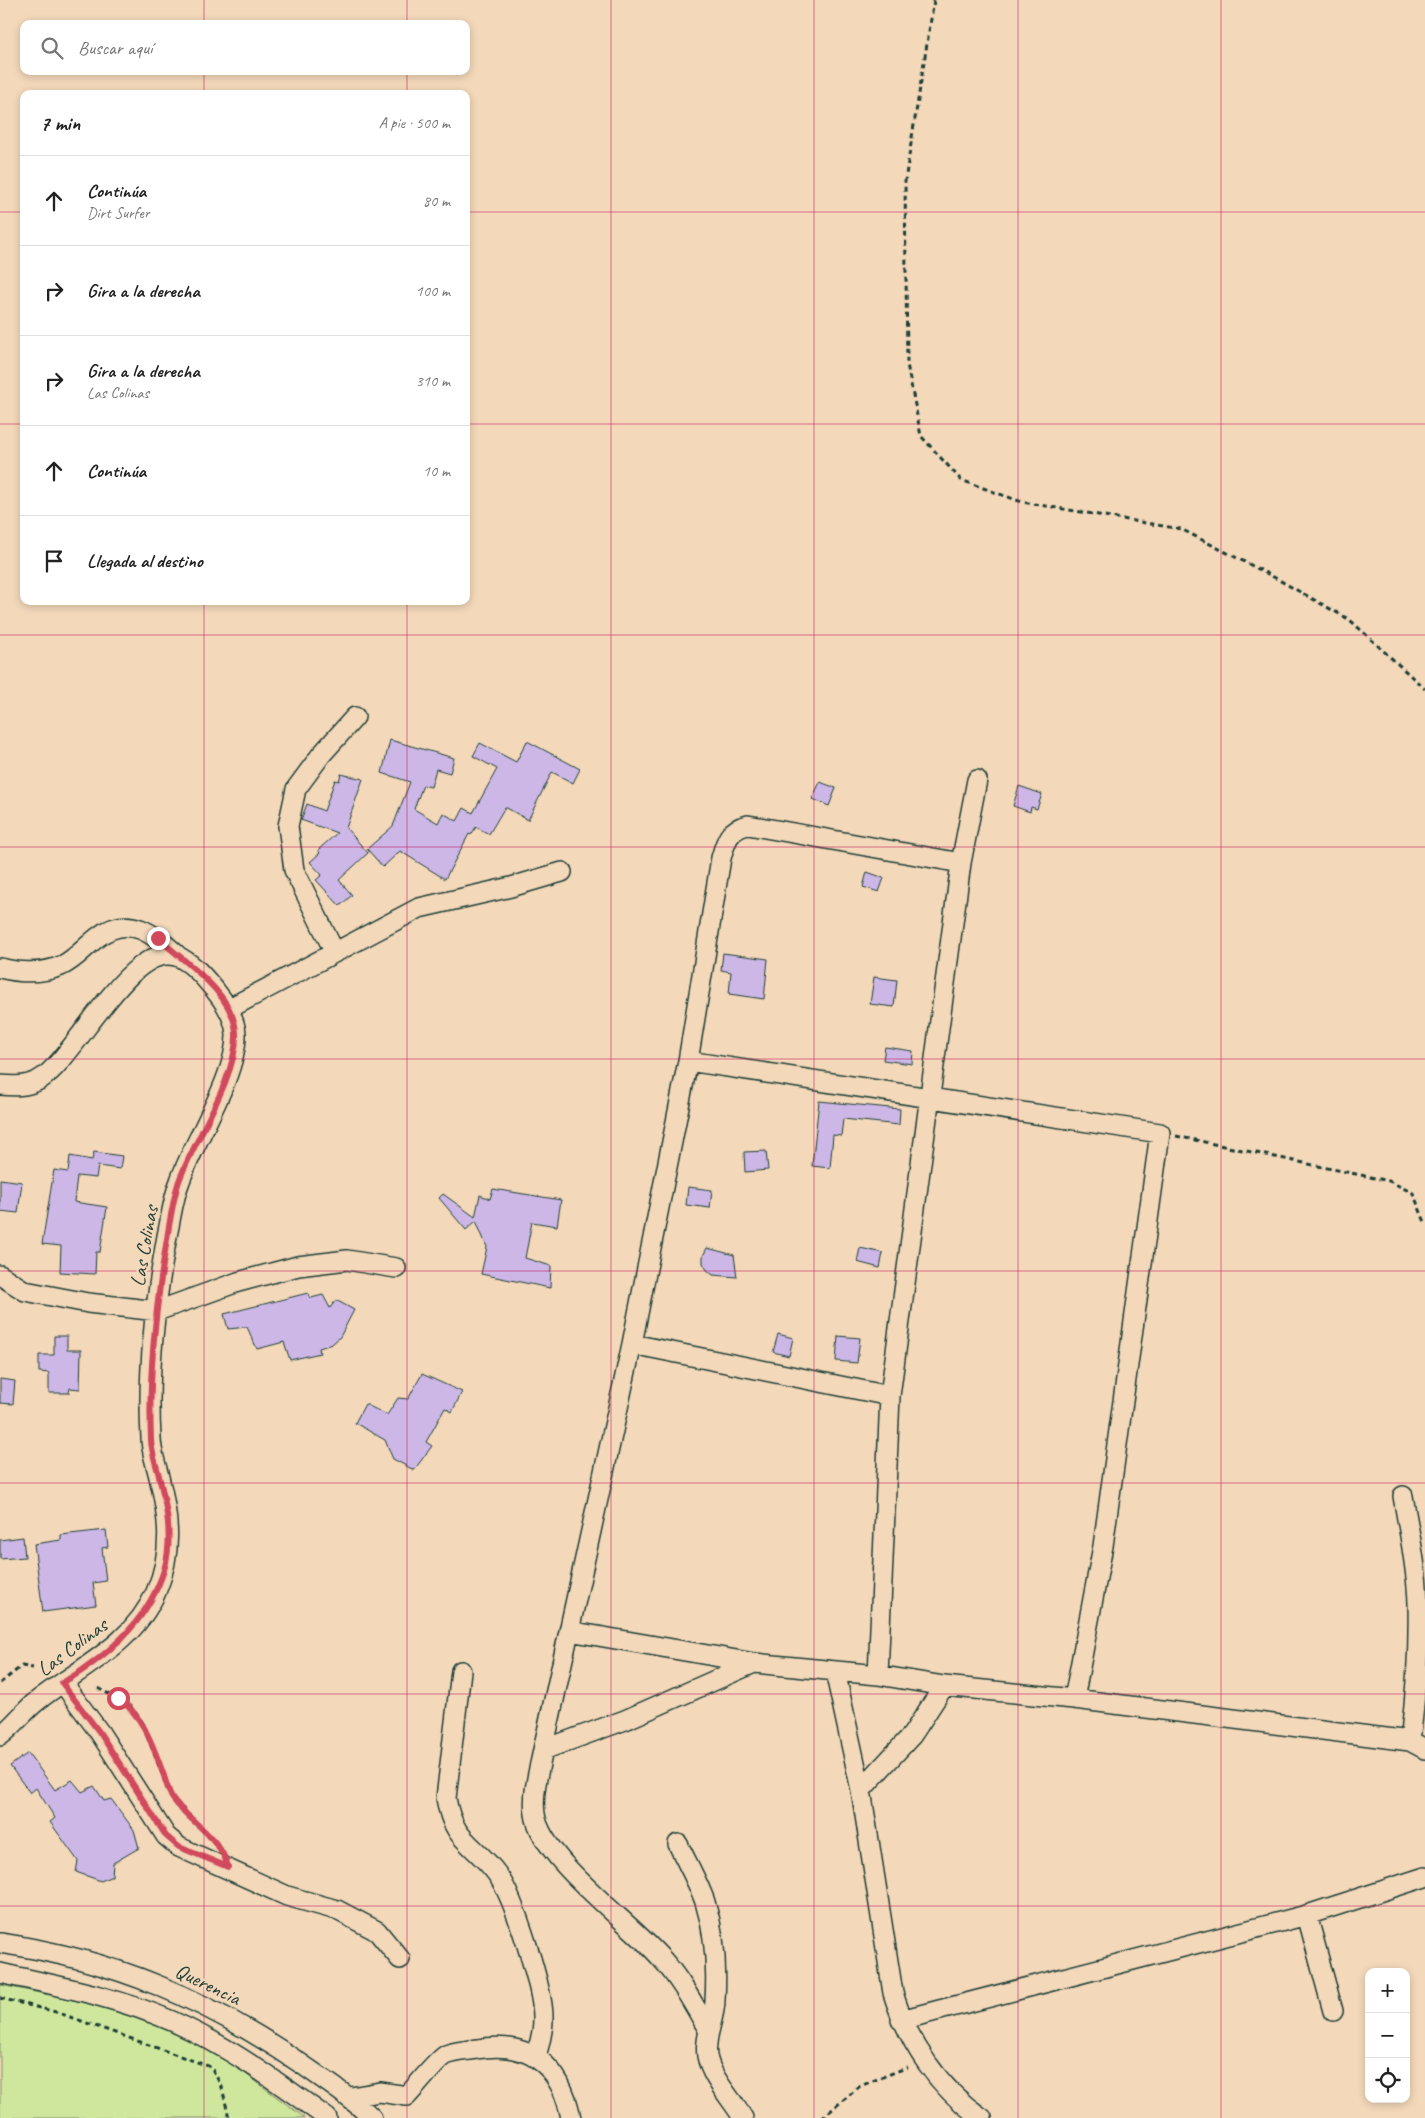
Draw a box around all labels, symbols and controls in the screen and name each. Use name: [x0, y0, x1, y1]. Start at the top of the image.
search box: [20, 20, 470, 75]
icon: search: [38, 34, 66, 62]
text: Buscar aquí: [78, 36, 152, 60]
text: 7 min: [40, 110, 80, 136]
text: A pie · 500 m: [379, 113, 450, 133]
text: Continúa: [87, 179, 146, 203]
icon: ahead: [40, 187, 68, 215]
text: 80 m: [423, 191, 450, 211]
text: Dirt Surfer: [87, 203, 149, 223]
icon: right: [40, 277, 68, 305]
text: Gira a la derecha: [87, 279, 200, 303]
text: 100 m: [416, 281, 450, 301]
text: Gira a la derecha: [87, 359, 200, 383]
icon: right: [40, 367, 68, 395]
text: 310 m: [416, 371, 450, 391]
text: Las Colinas: [87, 383, 149, 403]
icon: ahead: [40, 457, 68, 485]
text: Continúa: [87, 459, 146, 483]
text: 10 m: [423, 461, 450, 481]
icon: arrive: [40, 547, 68, 575]
text: Llegada al destino: [87, 549, 203, 573]
route end: [147, 927, 170, 950]
street label: Las Colinas: [124, 1202, 164, 1288]
street label: Las Colinas: [32, 1611, 114, 1682]
route start: [107, 1687, 130, 1710]
street label: Querencia: [171, 1957, 246, 2012]
map controls: [1365, 1968, 1410, 2103]
button: +: [1365, 1968, 1410, 2013]
button: −: [1365, 2013, 1410, 2058]
button: locate: [1365, 2058, 1410, 2103]

